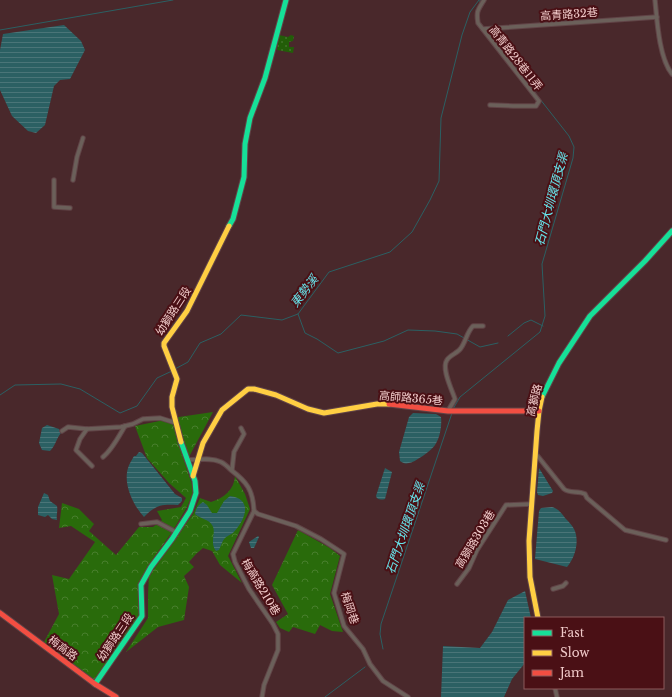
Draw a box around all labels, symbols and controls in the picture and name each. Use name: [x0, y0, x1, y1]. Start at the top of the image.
street label: 高青路32巷: [540, 5, 598, 23]
street label: 高青路28巷11弄: [486, 23, 546, 93]
water label: 石門大圳環頂支渠: [531, 149, 571, 247]
water label: 東勢溪: [287, 271, 322, 310]
street label: 幼獅路三段: [152, 284, 194, 338]
street label: 高獅路: [523, 382, 545, 418]
street label: 高師路365巷: [378, 388, 444, 408]
water label: 石門大圳環頂支渠: [382, 478, 428, 576]
street label: 高獅路303巷: [452, 507, 498, 571]
street label: 梅高路210巷: [239, 556, 283, 618]
street label: 梅岡巷: [338, 590, 362, 626]
street label: 幼獅路三段: [94, 610, 136, 664]
legend: [524, 617, 664, 689]
text: Fast: [560, 625, 585, 640]
street label: 梅高路: [46, 632, 80, 664]
text: Slow: [560, 645, 590, 660]
text: Jam: [558, 665, 584, 680]

